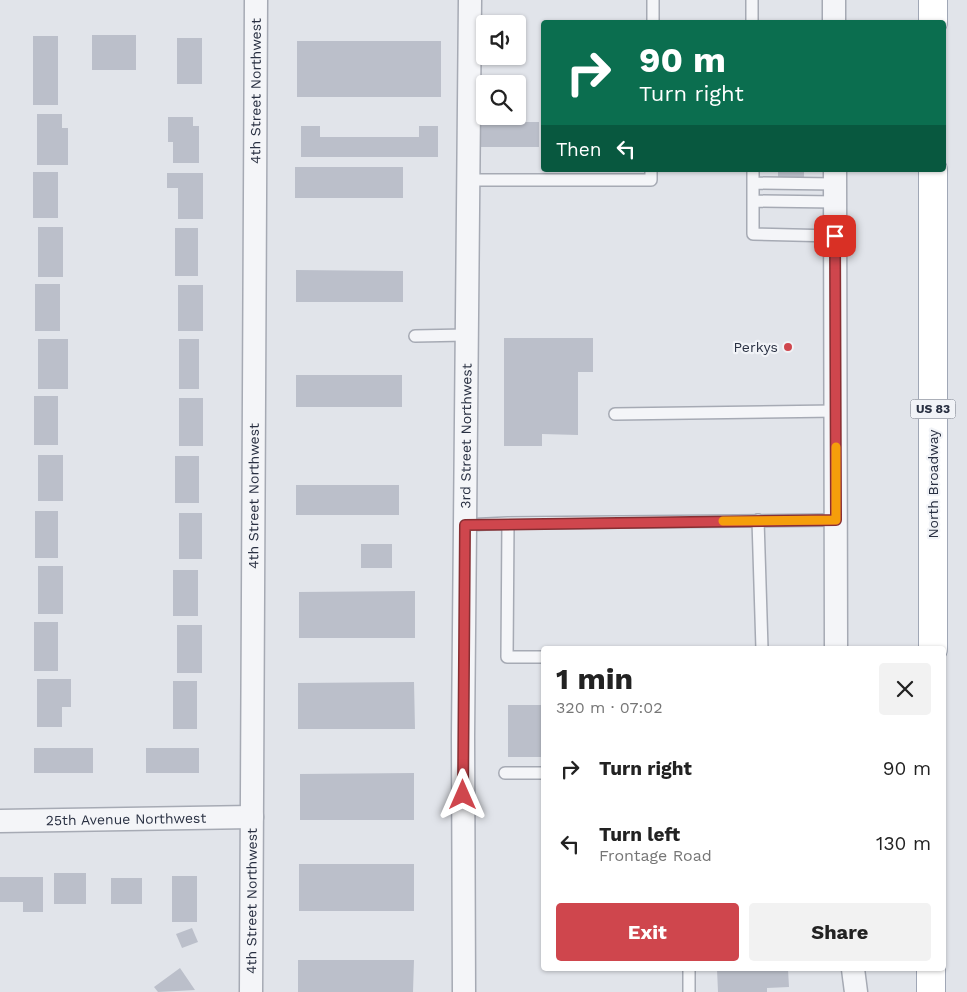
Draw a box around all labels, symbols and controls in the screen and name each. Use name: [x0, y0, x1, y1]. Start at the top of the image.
map controls: [476, 15, 526, 125]
button: sound: [476, 15, 526, 65]
street label: 4th Street Northwest: [247, 18, 264, 164]
text: 90 m: [639, 39, 726, 81]
icon: right: [556, 40, 621, 105]
button: search: [476, 75, 526, 125]
text: Turn right: [639, 81, 744, 106]
icon: left: [612, 135, 640, 163]
text: Then: [556, 138, 602, 161]
pin: [814, 215, 856, 257]
icon: arrive: [821, 222, 849, 250]
place label: Perkys: [733, 339, 778, 355]
marker: Perkys: [782, 341, 794, 353]
street label: 3rd Street Northwest: [457, 363, 475, 509]
road number: US 83: [910, 399, 956, 418]
street label: 4th Street Northwest: [245, 423, 262, 569]
street label: North Broadway: [925, 429, 941, 539]
text: 1 min: [556, 661, 633, 696]
button: close: [879, 663, 931, 715]
text: 320 m · 07:02: [556, 698, 662, 717]
icon: right: [556, 755, 584, 783]
text: Turn right: [599, 757, 692, 780]
text: 90 m: [883, 757, 931, 780]
position arrow: [436, 768, 488, 820]
street label: 25th Avenue Northwest: [46, 810, 206, 828]
text: Turn left: [599, 823, 680, 846]
street label: 4th Street Northwest: [243, 828, 260, 974]
icon: left: [556, 830, 584, 858]
text: 130 m: [876, 832, 931, 855]
text: Frontage Road: [599, 846, 712, 865]
button: Exit: [556, 903, 739, 961]
button: Share: [749, 903, 931, 961]

